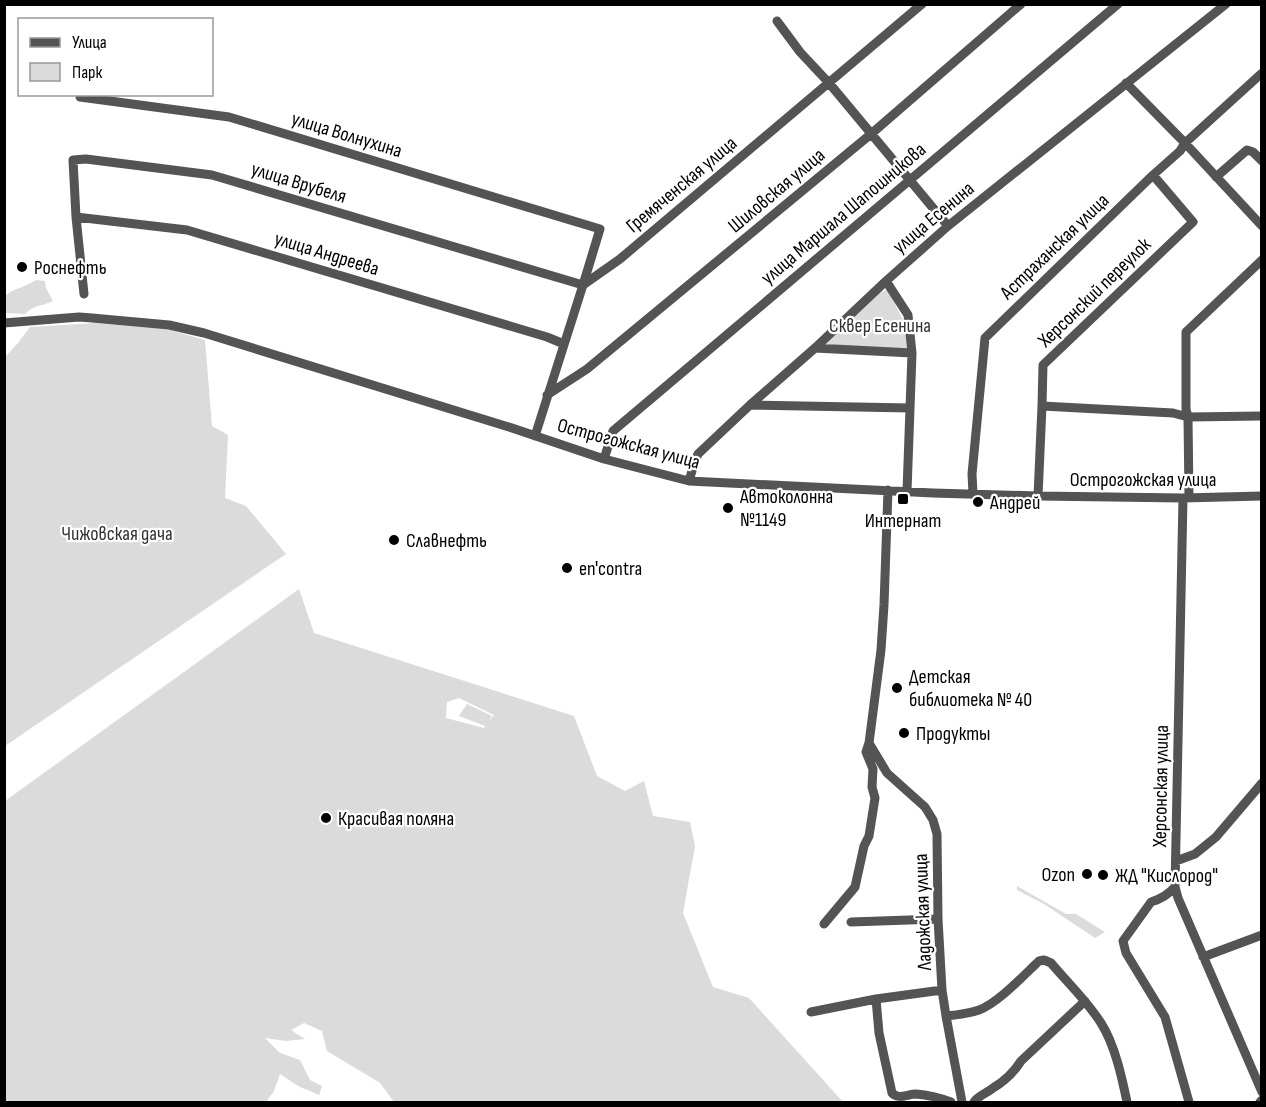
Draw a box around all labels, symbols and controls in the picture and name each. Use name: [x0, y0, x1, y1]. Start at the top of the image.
legend: [18, 18, 213, 96]
text: Улица: [72, 32, 107, 53]
text: Парк: [72, 62, 103, 83]
street label: улица Волнухина: [288, 107, 405, 163]
street label: Гремяченская улица: [621, 131, 742, 238]
street label: улица Маршала Шапошникова: [756, 138, 931, 290]
street label: Шиловская улица: [723, 143, 830, 238]
street label: улица Врубеля: [248, 157, 349, 209]
street label: улица Есенина: [888, 177, 979, 259]
street label: Астраханская улица: [995, 189, 1114, 305]
street label: улица Андреева: [271, 227, 382, 281]
street label: Херсонский переулок: [1032, 232, 1156, 353]
place label: Роснефть: [34, 256, 107, 280]
marker: Роснефть: [15, 260, 29, 274]
park label: Сквер Есенина: [829, 314, 931, 338]
street label: Острогожская улица: [555, 413, 703, 475]
street label: Острогожская улица: [1070, 468, 1216, 492]
place label: Автоколонна №1149: [739, 485, 833, 532]
place label: Андрей: [989, 491, 1040, 515]
marker: Интернат: [896, 492, 910, 506]
marker: Андрей: [971, 495, 985, 509]
marker: Автоколонна №1149: [721, 501, 735, 515]
place label: Интернат: [865, 509, 941, 533]
park label: Чижовская дача: [61, 522, 173, 546]
place label: Cлавнефть: [406, 529, 487, 553]
marker: Cлавнефть: [387, 533, 401, 547]
place label: en'contra: [579, 557, 642, 581]
marker: en'contra: [560, 561, 574, 575]
place label: Детская библиотека № 40: [909, 665, 1032, 712]
marker: Детская библиотека № 40: [890, 681, 904, 695]
place label: Продукты: [916, 722, 991, 746]
street label: Херсонская улица: [1148, 725, 1174, 848]
marker: Продукты: [897, 726, 911, 740]
place label: Красивая поляна: [338, 807, 454, 831]
marker: Красивая поляна: [319, 811, 333, 825]
street label: Ладожская улица: [909, 853, 937, 972]
place label: Ozon: [1041, 863, 1075, 887]
place label: ЖД "Кислород": [1115, 864, 1218, 888]
marker: Ozon: [1080, 867, 1094, 881]
marker: ЖД "Кислород": [1096, 868, 1110, 882]

